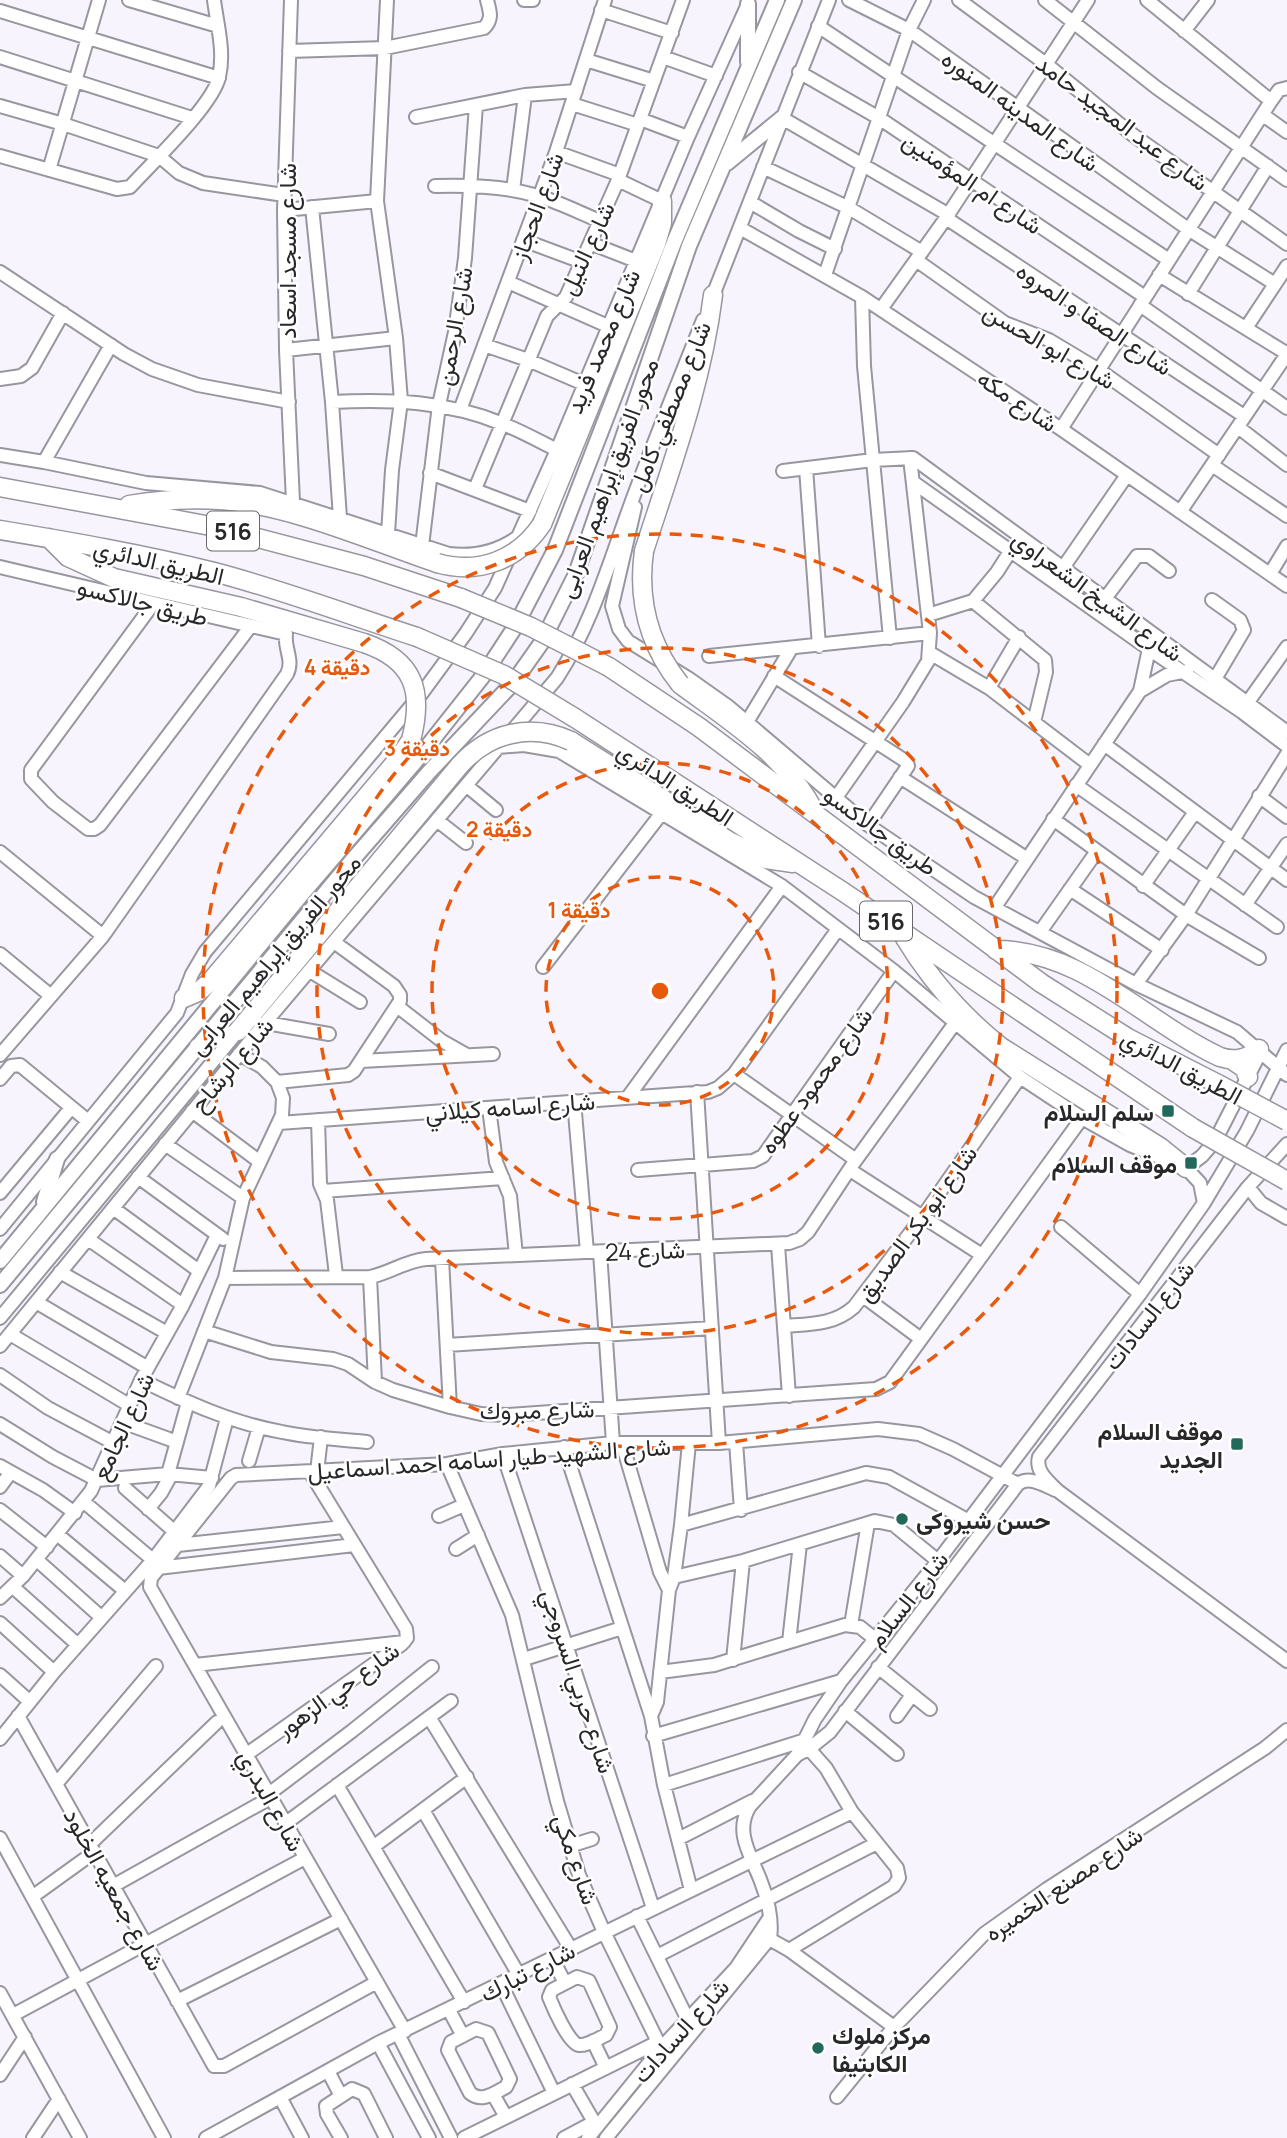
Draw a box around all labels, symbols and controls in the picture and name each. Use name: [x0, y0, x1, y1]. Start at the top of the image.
street label: شارع المدينه المنوره: [935, 42, 1107, 179]
street label: شارع عبد المجيد حامد: [1029, 46, 1216, 199]
street label: شارع ام المؤمنين: [896, 123, 1050, 242]
street label: شارع الحجاز: [501, 147, 572, 266]
street label: شارع مسجد اسعاد: [270, 163, 304, 339]
street label: شارع النيل: [550, 196, 623, 300]
street label: شارع الصفا و المروه: [1010, 254, 1180, 383]
street label: شارع الرحمن: [426, 264, 481, 388]
street label: شارع محمد فريد: [557, 264, 648, 419]
street label: شارع ابو الحسن: [977, 294, 1122, 397]
street label: شارع مصطفي كامل: [620, 316, 722, 498]
street label: محور الفريق إبراهيم العرابى: [548, 354, 667, 603]
street label: شارع مكه: [971, 361, 1065, 440]
road number: 516: [207, 512, 259, 551]
street label: شارع الشيخ الشعراوي: [1003, 522, 1190, 672]
street label: الطريق الدائري: [90, 530, 228, 596]
street label: طريق جالاكسو: [74, 569, 212, 633]
text: 4 دقيقة: [304, 653, 370, 681]
street label: الطريق الدائري: [609, 733, 741, 836]
text: 3 دقيقة: [384, 734, 450, 762]
street label: طريق جالاكسو: [817, 777, 945, 883]
text: 2 دقيقة: [466, 815, 532, 843]
street label: محور الفريق إبراهيم العرابى: [180, 847, 369, 1062]
text: 1 دقيقة: [548, 896, 610, 924]
road number: 516: [860, 902, 912, 940]
centre of rings: [648, 979, 672, 1003]
street label: شارع محمود عطوه: [751, 1000, 880, 1160]
street label: شارع الرشاح: [182, 1010, 281, 1119]
street label: الطريق الدائري: [1114, 1020, 1249, 1115]
street label: شارع اسامه كيلاني: [424, 1084, 596, 1132]
place label: سلم السلام: [1044, 1095, 1154, 1129]
marker: سلم السلام: [1160, 1103, 1176, 1119]
street label: شارع ابو بكر الصديق: [848, 1138, 985, 1309]
place label: موقف السلام: [1051, 1147, 1177, 1181]
marker: موقف السلام: [1183, 1155, 1199, 1171]
street label: شارع 24: [604, 1232, 686, 1269]
street label: شارع السادات: [1095, 1254, 1202, 1377]
street label: شارع الجامع: [83, 1367, 163, 1486]
street label: شارع مبروك: [479, 1391, 595, 1428]
place label: موقف السلام الجديد: [1097, 1414, 1223, 1475]
street label: شارع الشهيد طيار اسامه احمد اسماعيل: [306, 1429, 672, 1488]
marker: موقف السلام الجديد: [1229, 1436, 1245, 1452]
place label: حسن شيروكى: [916, 1503, 1051, 1536]
marker: حسن شيروكى: [894, 1511, 910, 1527]
street label: شارع السلام: [859, 1544, 956, 1655]
street label: شارع حربي السروجي: [530, 1585, 624, 1778]
street label: شارع حي الزهور: [268, 1633, 408, 1749]
street label: شارع البدري: [227, 1743, 314, 1859]
street label: شارع جمعيه الخلود: [56, 1802, 173, 1977]
street label: شارع مكي: [542, 1809, 608, 1910]
street label: شارع مصنع الخميره: [977, 1818, 1150, 1950]
street label: شارع تبارك: [474, 1933, 581, 2010]
street label: شارع السادات: [624, 1971, 737, 2090]
place label: مركز ملوك الكابتيفا: [832, 2018, 931, 2079]
marker: مركز ملوك الكابتيفا: [810, 2040, 826, 2056]

